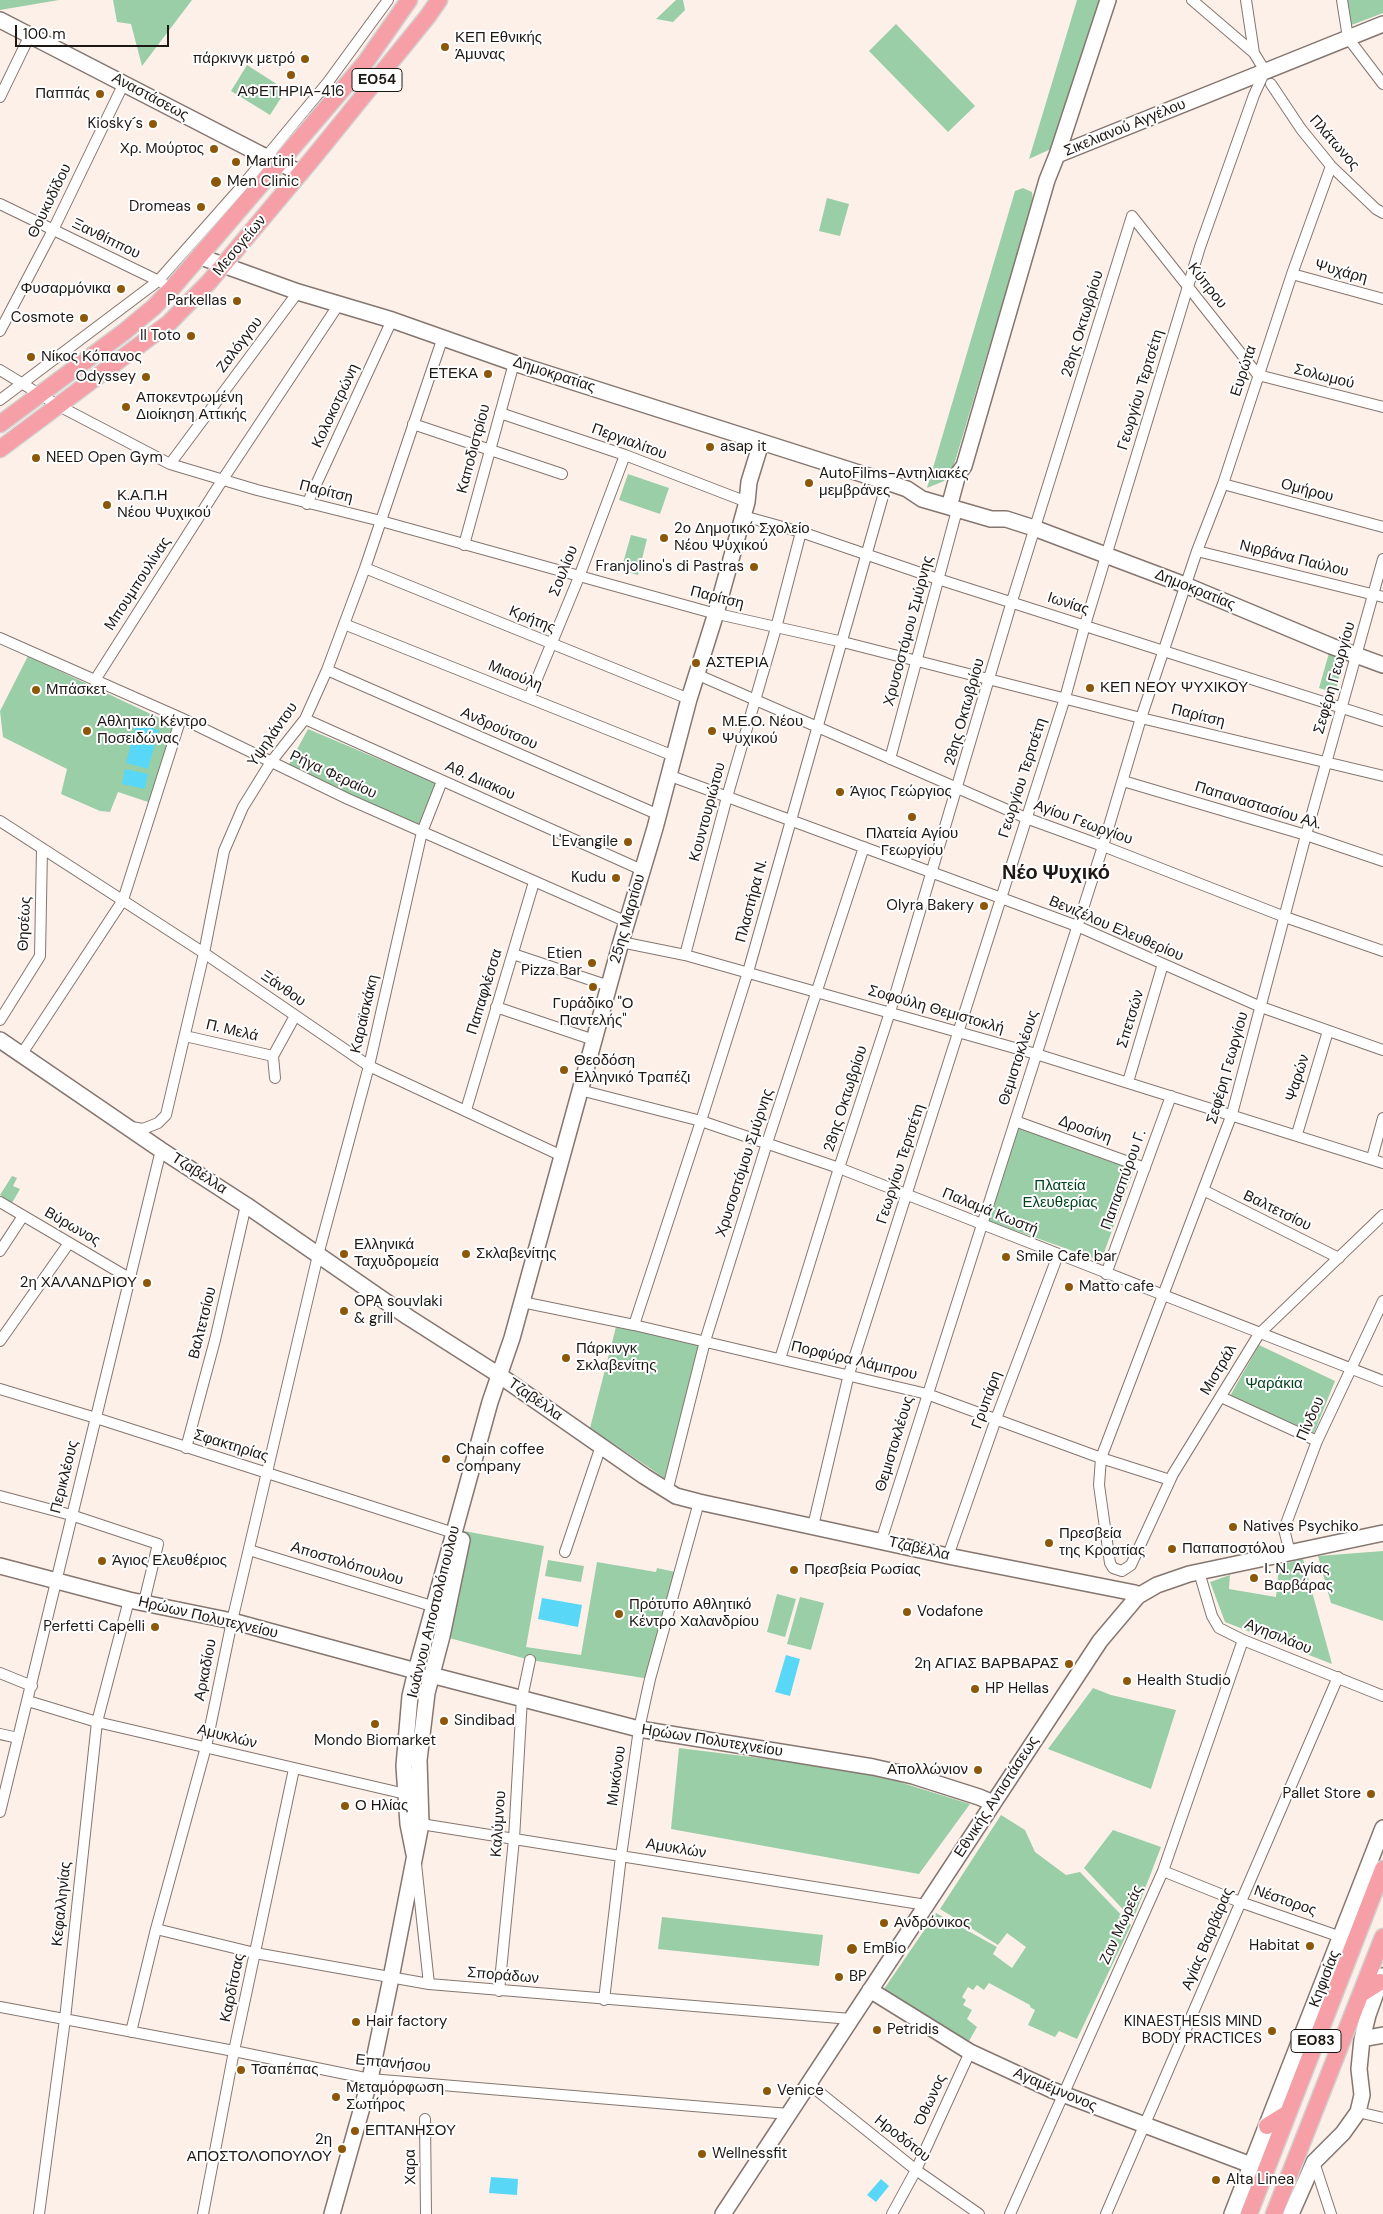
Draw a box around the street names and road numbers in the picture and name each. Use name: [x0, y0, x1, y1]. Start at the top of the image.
road number: ΕΟ54: [352, 68, 402, 92]
street label: Αναστάσεως: [108, 69, 192, 125]
street label: Σικελιανού Αγγέλου: [1062, 95, 1188, 161]
street label: Πλάτωνος: [1305, 112, 1363, 174]
street label: Θουκυδίδου: [24, 161, 76, 241]
street label: Μεσογείων: [209, 212, 271, 280]
street label: Ξανθίππου: [69, 215, 143, 263]
street label: Ψυχάρη: [1313, 256, 1369, 288]
street label: Κύπρου: [1184, 260, 1230, 312]
street label: 28ης Οκτωβρίου: [1058, 268, 1108, 380]
street label: Ζαλόγγου: [213, 314, 267, 376]
street label: Γεωργίου Τερτσέτη: [1114, 328, 1168, 452]
street label: Ευρώτα: [1227, 343, 1261, 399]
street label: Δημοκρατίας: [511, 353, 597, 397]
street label: Κολοκοτρώνη: [309, 361, 363, 451]
street label: Σολωμού: [1292, 361, 1356, 393]
street label: Καποδιστρίου: [453, 402, 495, 496]
street label: Περγιαλίτου: [589, 420, 669, 464]
street label: Ομήρου: [1279, 475, 1335, 507]
street label: Παρίτση: [297, 477, 355, 507]
street label: Μπουμπουλίνας: [101, 534, 175, 634]
street label: Νιρβάνα Παύλου: [1238, 537, 1350, 581]
street label: Σουλίου: [546, 543, 582, 599]
street label: Χρυσοστόμου Σμύρνης: [880, 554, 938, 708]
street label: Δημοκρατίας: [1152, 566, 1238, 614]
street label: Παρίτση: [688, 583, 746, 613]
street label: Ιωνίας: [1045, 589, 1091, 619]
street label: Κρήτης: [506, 603, 558, 637]
street label: Σεφέρη Γεωργίου: [1310, 620, 1360, 736]
street label: 28ης Οκτωβρίου: [941, 656, 989, 768]
street label: Μιαούλη: [485, 657, 545, 695]
street label: Υψηλάντου: [244, 699, 302, 771]
street label: Παρίτση: [1169, 701, 1227, 731]
street label: Ανδρούτσου: [458, 704, 540, 754]
street label: Γεωργίου Τερτσέτη: [995, 716, 1051, 840]
street label: Ρήγα Φεραίου: [286, 747, 380, 803]
street label: Αθ. Διιακου: [442, 758, 518, 804]
street label: Κουντουριώτου: [686, 761, 730, 863]
street label: Παπαναστασίου Αλ.: [1193, 778, 1323, 834]
street label: Αγίου Γεωργίου: [1031, 797, 1135, 849]
street label: Πλαστήρα Ν.: [732, 857, 772, 945]
street label: 25ης Μαρτίου: [607, 872, 649, 966]
street label: Βενιζέλου Ελευθερίου: [1046, 892, 1186, 966]
street label: Θησέως: [15, 896, 35, 952]
street label: Παπαφλέσσα: [463, 947, 507, 1037]
street label: Ξάνθου: [257, 967, 309, 1011]
street label: Καραϊσκάκη: [347, 973, 383, 1055]
street label: Σοφούλη Θεμιστοκλή: [866, 982, 1006, 1038]
street label: Σπετσών: [1114, 988, 1148, 1050]
street label: Θεμιστοκλέους: [995, 1008, 1043, 1108]
street label: Σεφέρη Γεωργίου: [1203, 1010, 1253, 1126]
street label: Π. Μελά: [204, 1016, 260, 1046]
street label: 28ης Οκτωβρίου: [820, 1044, 872, 1154]
street label: Ψαρών: [1282, 1052, 1314, 1104]
street label: Χρυσοστόμου Σμύρνης: [713, 1087, 777, 1239]
street label: Γεωργίου Τερτσέτη: [873, 1102, 929, 1226]
street label: Δροσίνη: [1056, 1112, 1114, 1148]
street label: Παπασπύρου Γ.: [1098, 1127, 1150, 1233]
street label: Τζαβέλλα: [168, 1150, 230, 1198]
street label: Παλαμά Κωστή: [939, 1185, 1041, 1239]
street label: Βαλτετσίου: [1240, 1187, 1314, 1235]
street label: Βύρωνος: [41, 1204, 103, 1250]
street label: Βαλτετσίου: [185, 1285, 221, 1361]
street label: Πορφύρα Λάμπρου: [789, 1338, 919, 1384]
street label: Μιστράλ: [1197, 1341, 1241, 1399]
street label: Γρυπάρη: [968, 1369, 1006, 1431]
street label: Τζαβέλλα: [504, 1375, 566, 1425]
street label: Θεμιστοκλέους: [872, 1394, 918, 1494]
street label: Πίνδου: [1293, 1394, 1329, 1444]
street label: Σφακτηρίας: [191, 1426, 271, 1466]
street label: Περικλέους: [47, 1439, 83, 1515]
street label: Ιωάννου Αποστολόπουλου: [404, 1524, 464, 1700]
street label: Τζαβέλλα: [887, 1533, 951, 1565]
street label: Αποστολόπουλου: [289, 1538, 405, 1590]
street label: Ηρώων Πολυτεχνείου: [136, 1593, 280, 1643]
street label: Αγησιλάου: [1242, 1615, 1314, 1659]
street label: Αρκαδίου: [191, 1637, 221, 1703]
street label: Αμυκλών: [195, 1721, 259, 1753]
street label: Ηρώων Πολυτεχνείου: [640, 1721, 784, 1761]
street label: Εθνικής Αντιστάσεως: [951, 1733, 1043, 1861]
street label: Μυκόνου: [604, 1745, 630, 1807]
street label: Καλύμνου: [488, 1790, 510, 1858]
street label: Αμυκλών: [645, 1835, 707, 1863]
street label: Κεφαλληνίας: [49, 1861, 75, 1947]
street label: Νέστορος: [1251, 1882, 1319, 1920]
street label: Ζαν Μωρεάς: [1097, 1883, 1147, 1967]
street label: Αγίας Βαρβάρας: [1178, 1885, 1238, 1993]
street label: Κηφισίας: [1306, 1948, 1344, 2010]
street label: Καρδίτσας: [217, 1952, 249, 2024]
street label: Σποράδων: [466, 1964, 540, 1988]
road number: ΕΟ83: [1291, 2030, 1341, 2052]
street label: Επτανήσου: [354, 2051, 432, 2077]
street label: Αγαμέμνονος: [1011, 2064, 1099, 2116]
street label: Όθωνος: [911, 2071, 951, 2129]
street label: Ηροδότου: [870, 2111, 934, 2167]
street label: Χαρα: [402, 2149, 420, 2185]

